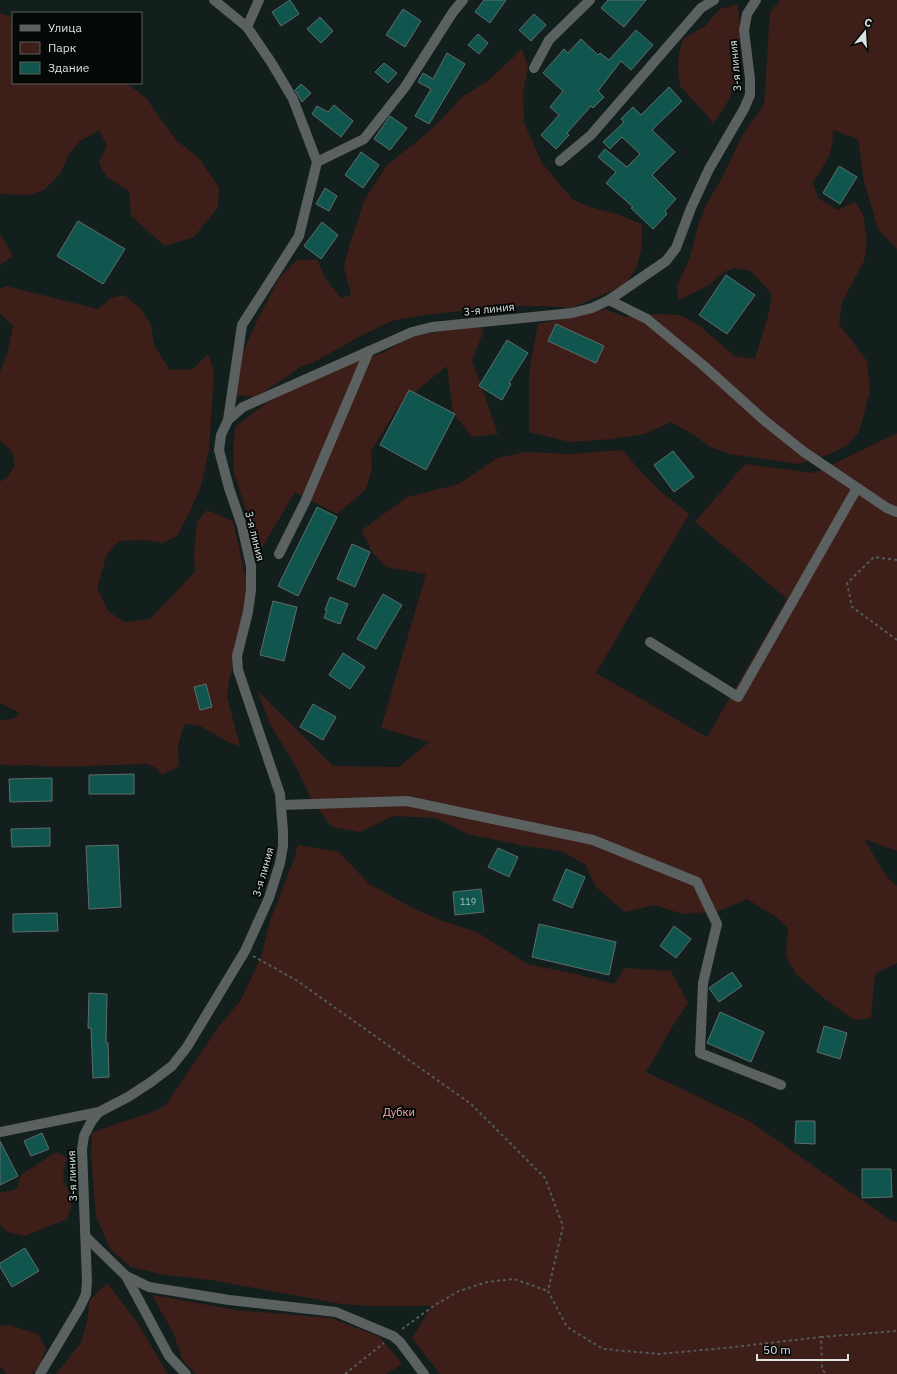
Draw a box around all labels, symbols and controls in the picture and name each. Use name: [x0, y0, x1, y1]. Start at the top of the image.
legend: [12, 12, 142, 84]
north arrow: [845, 12, 885, 52]
text: С: [863, 15, 874, 30]
text: Улица: [48, 20, 82, 35]
text: Парк: [48, 40, 77, 55]
street label: 3-я линия: [726, 40, 744, 92]
text: Здание: [48, 60, 90, 75]
street label: 3-я линия: [463, 299, 515, 319]
street label: 3-я линия: [242, 510, 268, 562]
street label: 3-я линия: [249, 846, 277, 898]
house number: 119: [460, 896, 476, 907]
park label: Дубки: [383, 1105, 415, 1119]
street label: 3-я линия: [64, 1150, 80, 1202]
scale bar: [757, 1336, 848, 1362]
text: 50 m: [763, 1342, 791, 1357]

